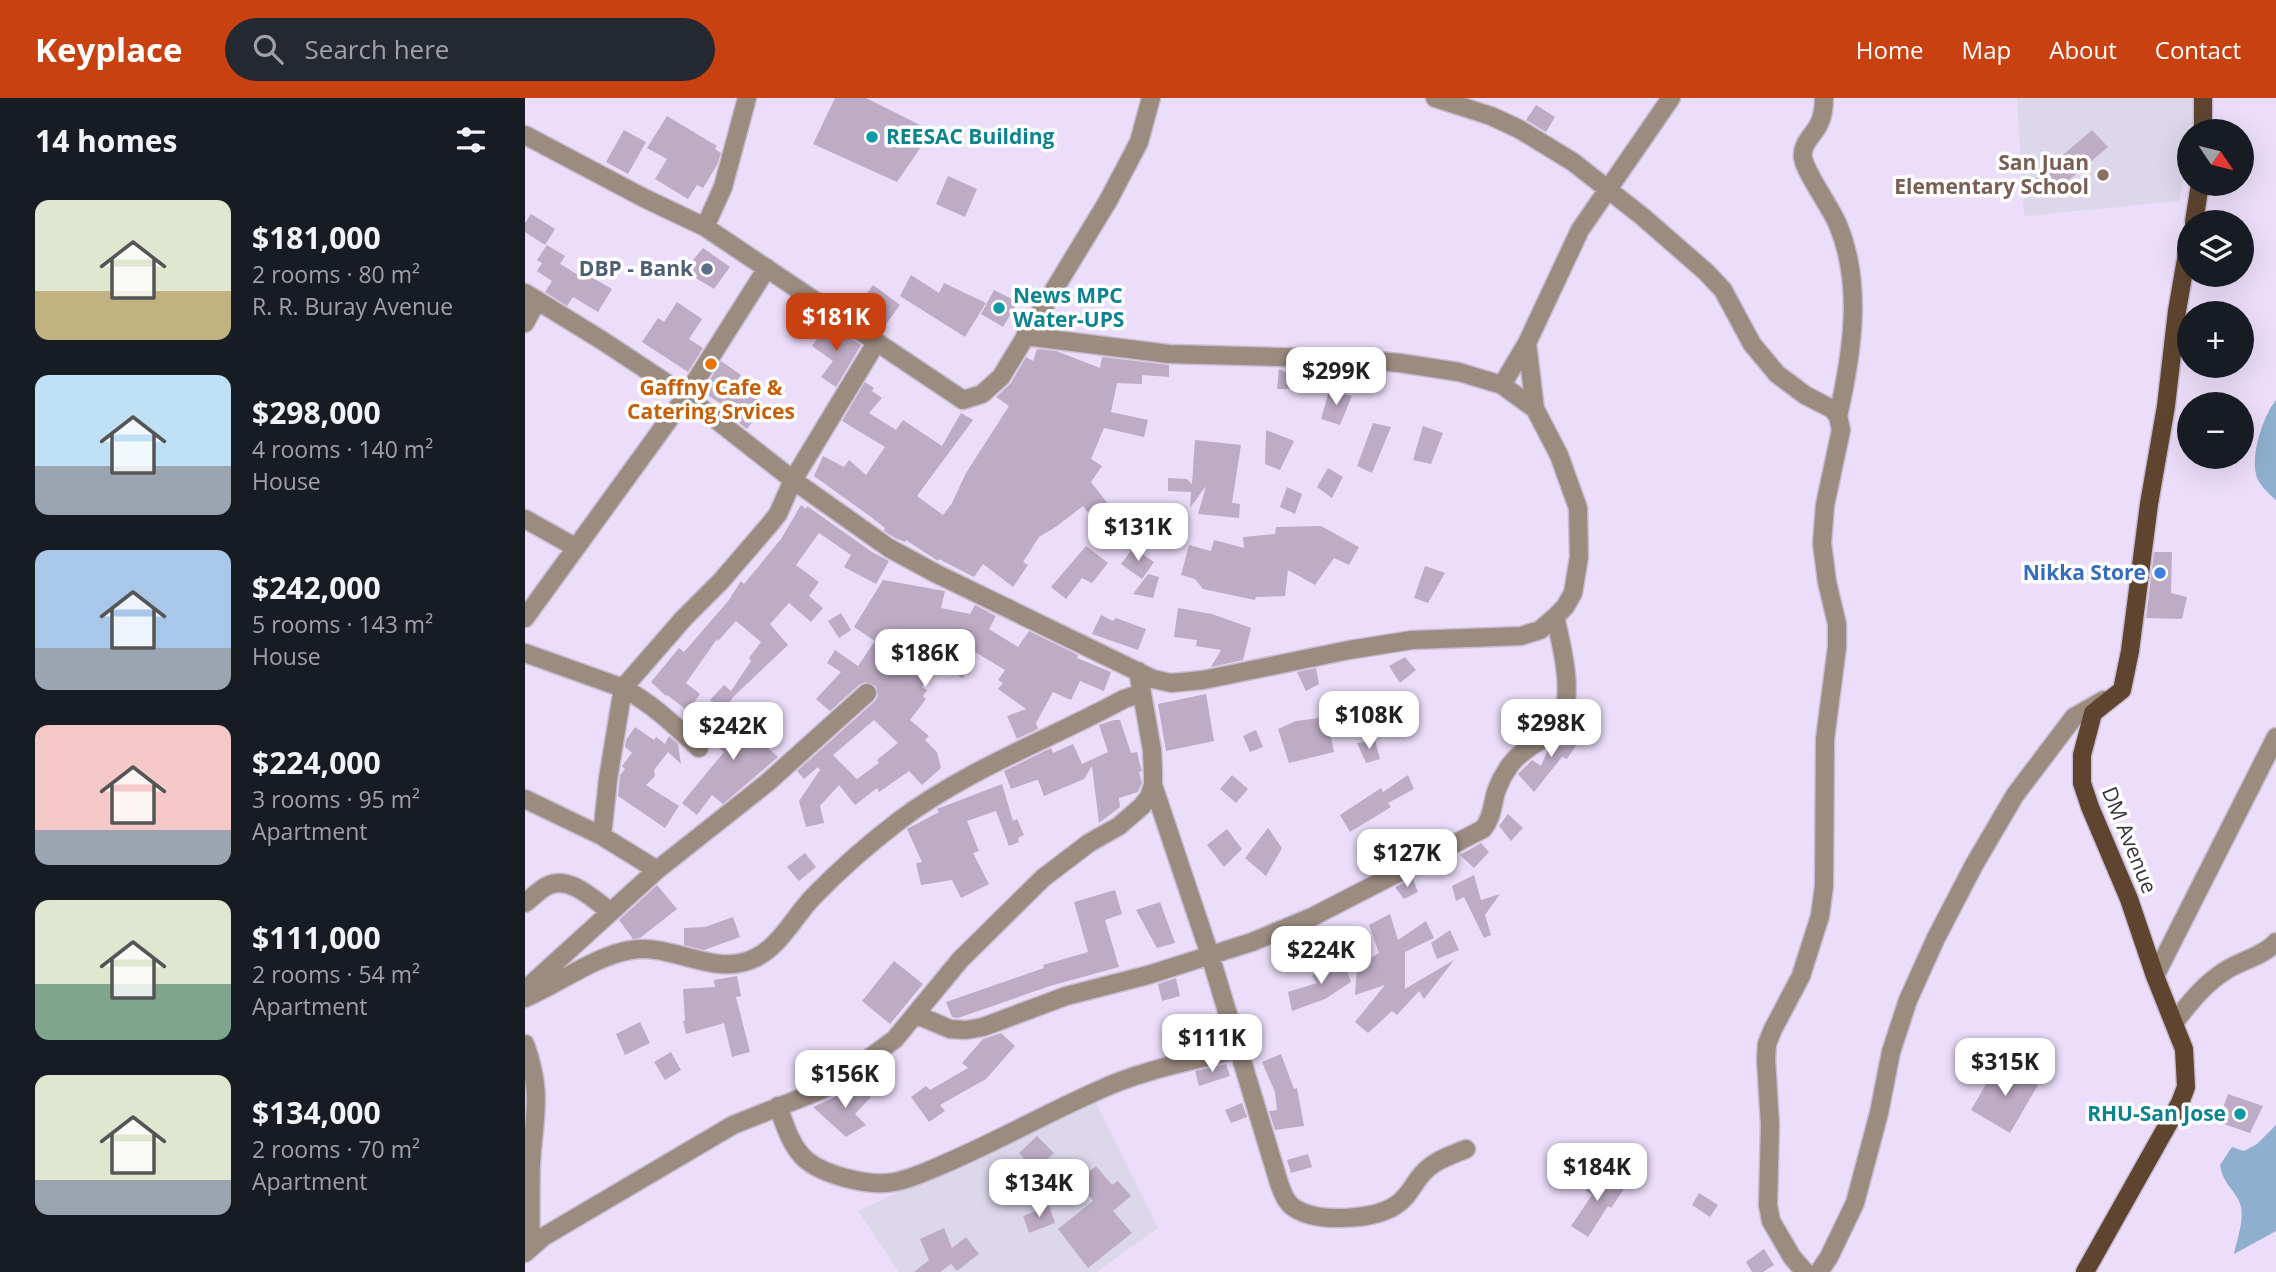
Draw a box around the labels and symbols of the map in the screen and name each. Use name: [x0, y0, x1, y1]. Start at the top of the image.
north arrow: [2177, 119, 2254, 196]
place label: REESAC Building: [886, 122, 1055, 150]
marker: REESAC Building: [864, 129, 880, 145]
place label: San Juan Elementary School: [1894, 148, 2089, 200]
marker: San Juan Elementary School: [2095, 167, 2111, 183]
place label: DBP - Bank: [579, 254, 694, 282]
marker: DBP - Bank: [699, 261, 715, 277]
place label: News MPC Water-UPS: [1013, 281, 1124, 333]
pin: $181K: [787, 294, 885, 353]
marker: News MPC Water-UPS: [991, 300, 1007, 316]
pin: $299K: [1287, 348, 1385, 407]
marker: Gaffny Cafe & Catering Srvices: [703, 356, 719, 372]
place label: Gaffny Cafe & Catering Srvices: [627, 373, 795, 425]
pin: $131K: [1089, 504, 1187, 563]
place label: Nikka Store: [2023, 558, 2146, 586]
marker: Nikka Store: [2152, 565, 2168, 581]
pin: $186K: [876, 630, 974, 689]
pin: $108K: [1320, 692, 1418, 751]
pin: $298K: [1502, 700, 1600, 759]
pin: $242K: [684, 702, 782, 762]
street label: DM Avenue: [2096, 782, 2164, 897]
pin: $127K: [1358, 830, 1456, 889]
pin: $224K: [1272, 926, 1370, 986]
pin: $111K: [1163, 1014, 1261, 1074]
pin: $315K: [1956, 1038, 2054, 1098]
pin: $156K: [796, 1051, 894, 1110]
place label: RHU-San Jose: [2087, 1099, 2226, 1127]
marker: RHU-San Jose: [2232, 1106, 2248, 1122]
pin: $184K: [1548, 1144, 1646, 1203]
pin: $134K: [990, 1160, 1088, 1219]

